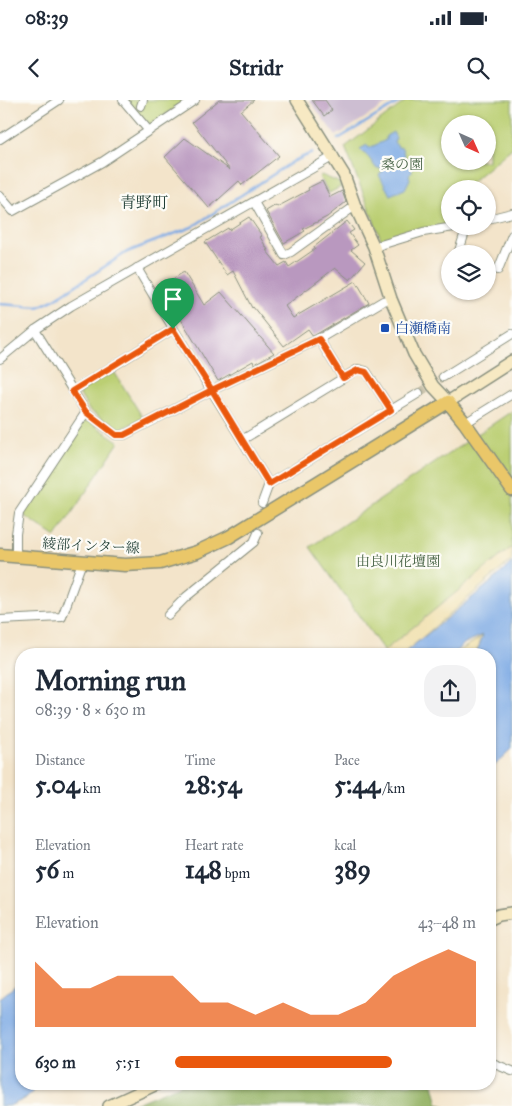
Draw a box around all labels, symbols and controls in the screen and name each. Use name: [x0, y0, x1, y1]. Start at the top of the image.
text: 08:39: [25, 6, 69, 29]
icon: back: [20, 54, 48, 82]
text: Stridr: [229, 54, 283, 81]
icon: search: [464, 54, 492, 82]
north arrow: [441, 115, 496, 170]
map controls: [441, 115, 496, 300]
park label: 桑の園: [381, 156, 423, 173]
button: locate: [441, 180, 496, 235]
district label: 青野町: [120, 193, 168, 212]
button: layers: [441, 245, 496, 300]
pin: [152, 278, 194, 329]
icon: arrive: [159, 285, 187, 313]
place label: 白瀬橋南: [395, 320, 451, 337]
marker: 白瀬橋南: [379, 322, 391, 334]
street label: 綾部インター線: [42, 535, 140, 557]
park label: 由良川花壇園: [356, 553, 440, 570]
text: Morning run: [35, 663, 186, 698]
button: share: [424, 665, 476, 717]
text: 08:39 · 8 × 630 m: [35, 700, 146, 719]
text: Distance: [35, 752, 85, 769]
text: Time: [185, 752, 216, 769]
text: Pace: [334, 752, 360, 769]
text: 5.04: [35, 769, 80, 800]
text: 28:54: [185, 769, 241, 800]
text: 5:44: [334, 769, 380, 800]
text: km: [80, 780, 101, 797]
text: /km: [380, 780, 405, 797]
text: Elevation: [35, 837, 91, 854]
text: Heart rate: [185, 837, 244, 854]
text: kcal: [334, 837, 356, 854]
text: 56: [35, 854, 59, 885]
text: 148: [185, 854, 222, 885]
text: 389: [334, 854, 371, 885]
text: m: [59, 865, 74, 882]
text: bpm: [222, 865, 250, 882]
text: Elevation: [35, 913, 99, 932]
text: 43–48 m: [418, 913, 476, 932]
text: 630 m: [35, 1053, 76, 1072]
text: 5:51: [115, 1053, 140, 1072]

